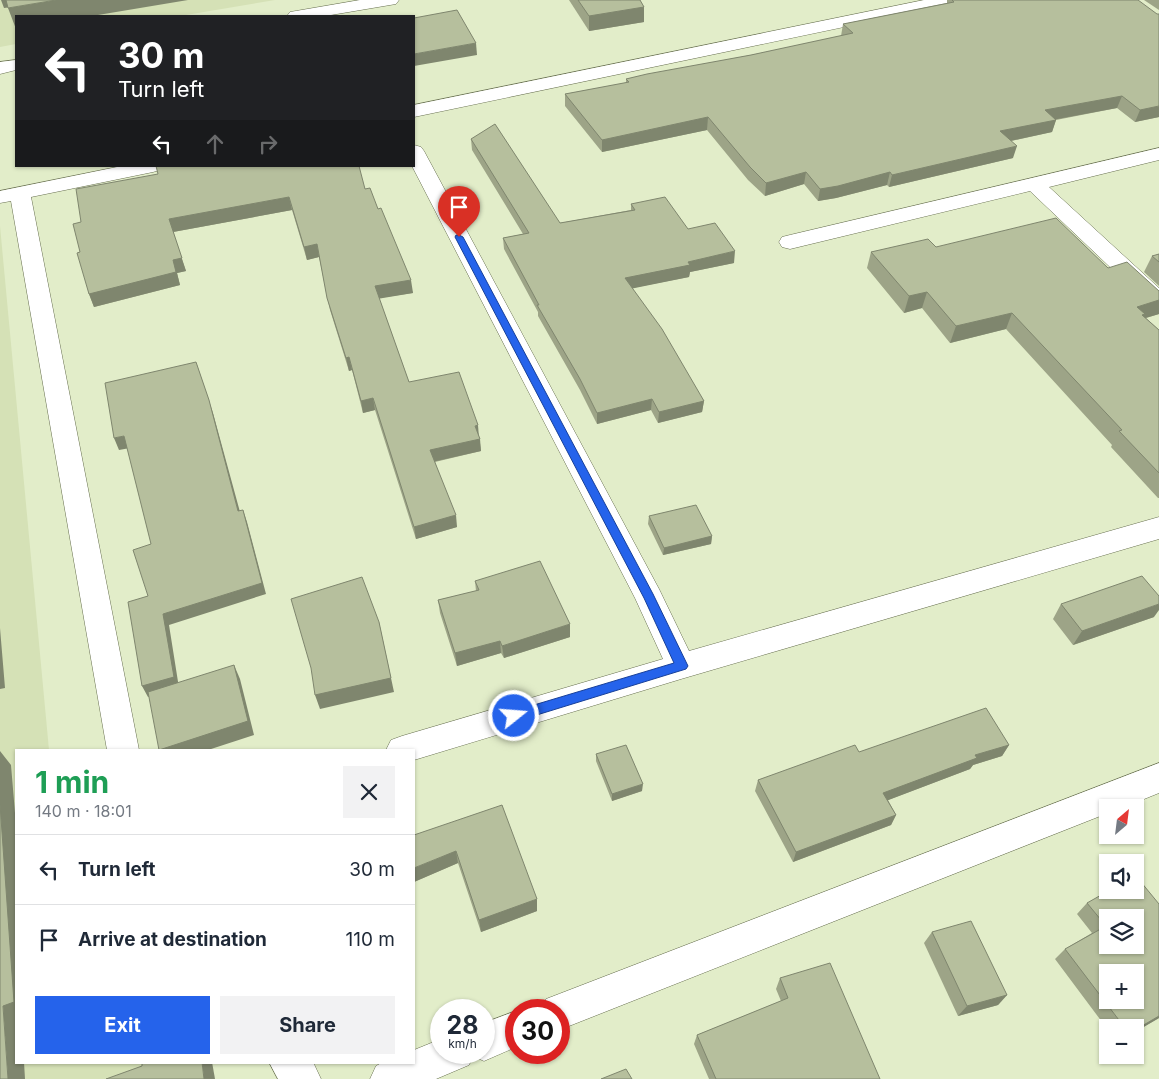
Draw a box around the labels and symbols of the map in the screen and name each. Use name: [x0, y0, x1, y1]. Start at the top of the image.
pin: [438, 186, 480, 237]
position arrow: [487, 689, 539, 741]
north arrow: [1099, 799, 1144, 844]
speed limit sign: 30: [505, 999, 570, 1064]

